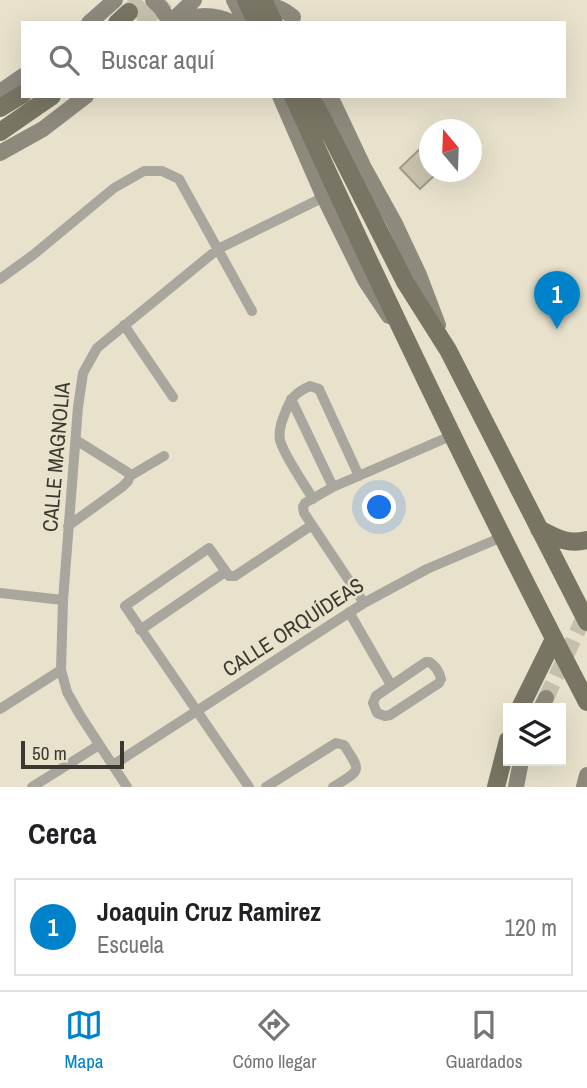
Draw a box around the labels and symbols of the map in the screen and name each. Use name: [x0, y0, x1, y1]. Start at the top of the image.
north arrow: [419, 119, 482, 182]
pin: 1: [534, 271, 580, 329]
street label: CALLE MAGNOLIA: [35, 380, 77, 533]
your location: [362, 490, 396, 524]
street label: CALLE ORQUÍDEAS: [217, 571, 369, 683]
scale bar: [21, 738, 124, 770]

